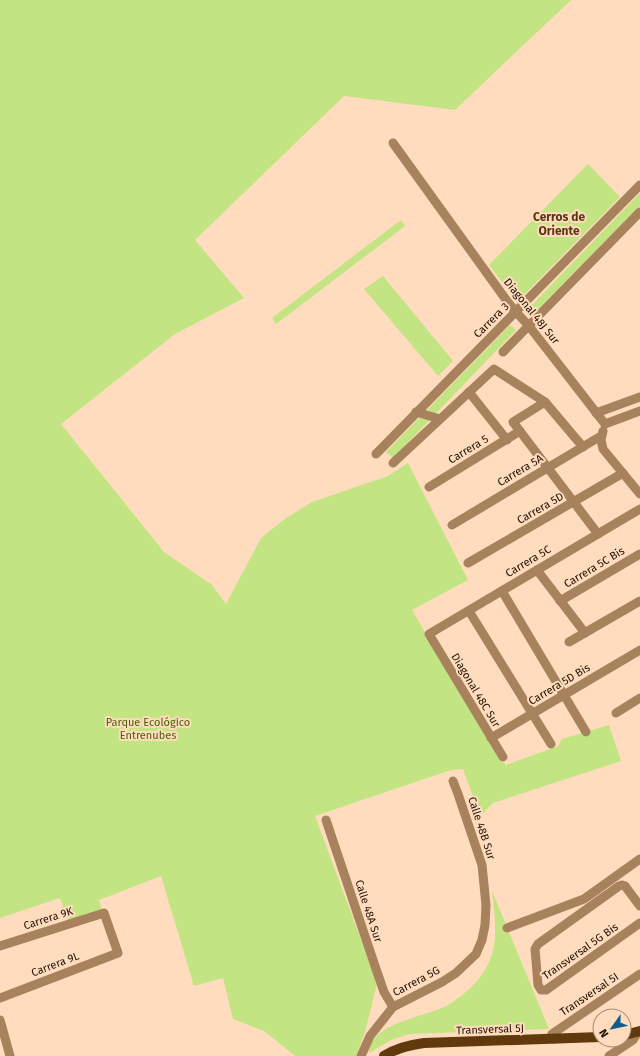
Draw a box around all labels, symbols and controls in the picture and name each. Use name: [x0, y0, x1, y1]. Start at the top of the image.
district label: Cerros de Oriente: [533, 210, 585, 238]
street label: Diagonal 48J Sur: [501, 276, 563, 348]
street label: Carrera 3: [471, 300, 512, 341]
street label: Carrera 5: [446, 432, 491, 466]
street label: Carrera 5A: [495, 451, 546, 489]
street label: Carrera 5D: [515, 490, 566, 527]
street label: Carrera 5C: [503, 543, 553, 580]
street label: Carrera 5C Bis: [562, 544, 627, 591]
street label: Diagonal 48C Sur: [448, 651, 503, 730]
street label: Carrera 5D Bis: [526, 661, 592, 708]
park label: Parque Ecológico Entrenubes: [106, 716, 190, 742]
street label: Calle 48B Sur: [465, 795, 498, 862]
street label: Calle 48A Sur: [352, 878, 385, 945]
street label: Carrera 9K: [22, 904, 75, 933]
street label: Transversal 5G Bis: [540, 920, 621, 982]
street label: Carrera 9L: [29, 949, 81, 980]
street label: Carrera 5G: [390, 964, 442, 999]
street label: Transversal 5I: [558, 970, 621, 1019]
north arrow: [592, 1008, 632, 1048]
street label: Transversal 5J: [456, 1022, 524, 1037]
text: N: [597, 1027, 611, 1040]

